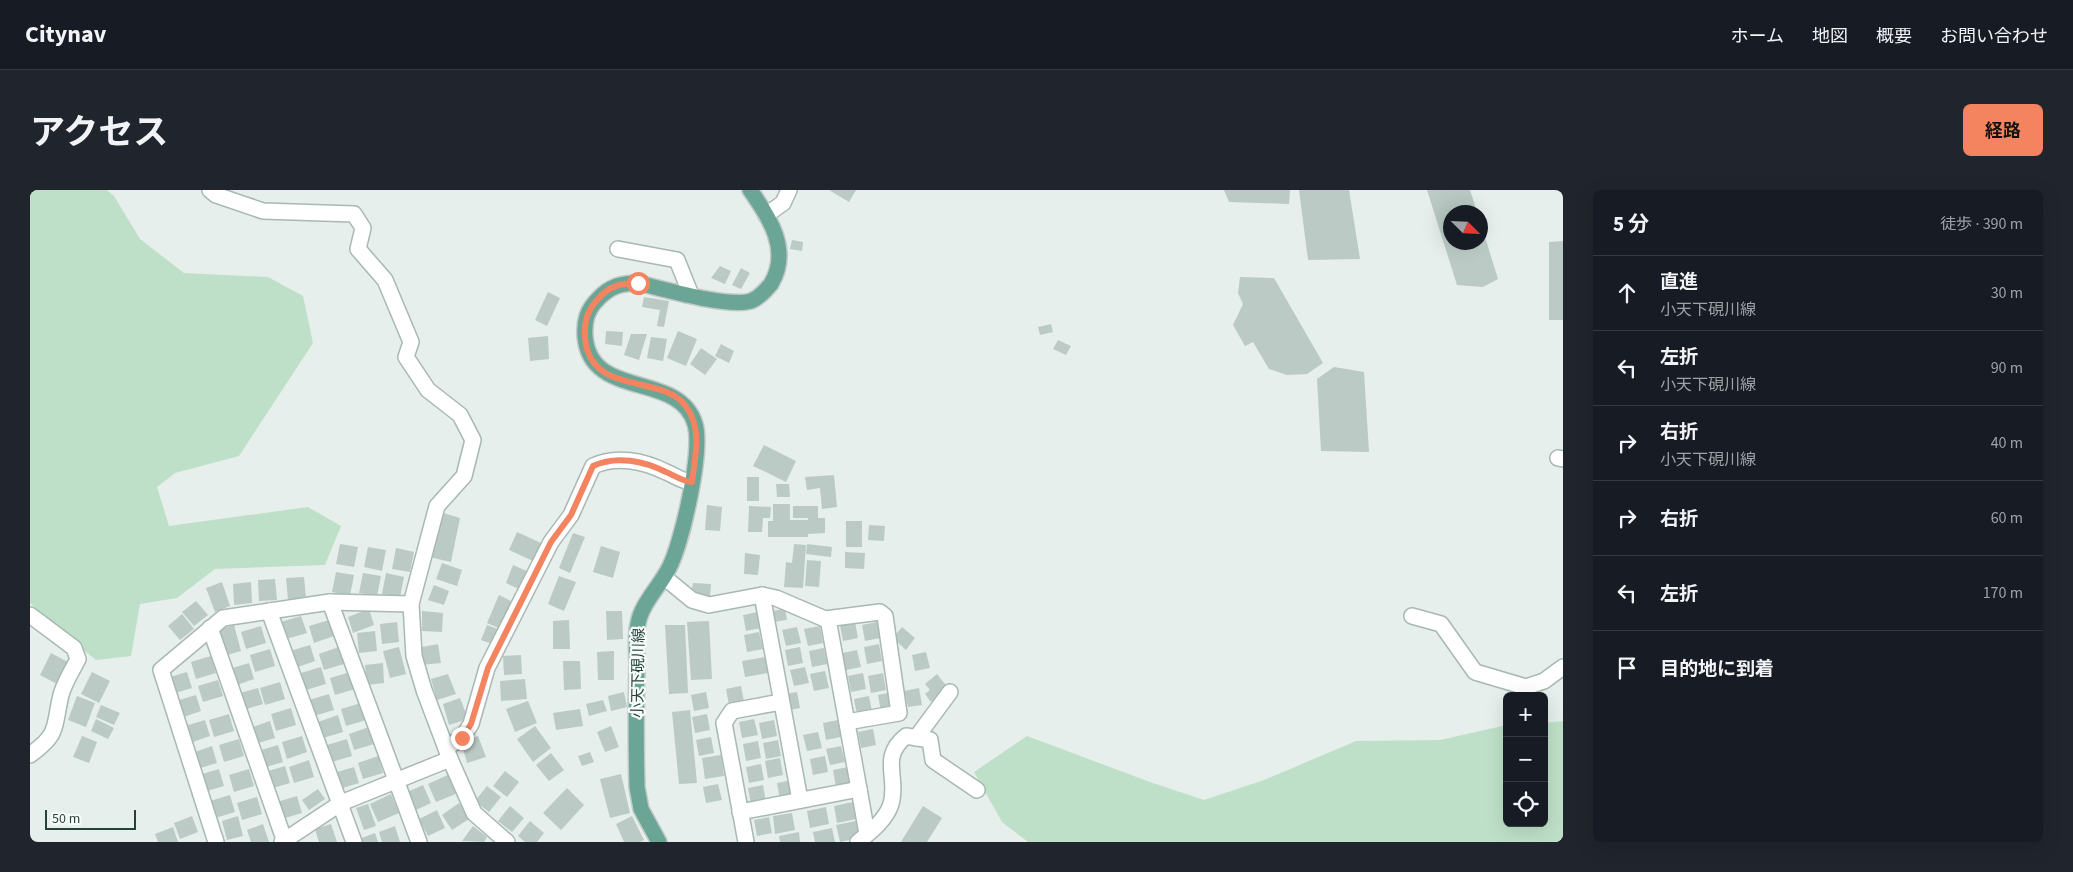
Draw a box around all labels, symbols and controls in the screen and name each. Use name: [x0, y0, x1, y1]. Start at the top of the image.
text: Citynav: [25, 17, 106, 52]
text: ホーム: [1731, 24, 1784, 49]
text: 地図: [1812, 24, 1848, 49]
text: 概要: [1876, 24, 1912, 49]
text: お問い合わせ: [1940, 24, 2048, 49]
button: 経路: [1963, 104, 2043, 156]
text: アクセス: [30, 108, 168, 158]
north arrow: [1443, 205, 1488, 250]
text: 5 分: [1613, 209, 1649, 239]
text: 徒歩 · 390 m: [1940, 213, 2023, 235]
text: 直進: [1660, 269, 1698, 296]
route start: [627, 272, 650, 295]
icon: ahead: [1613, 279, 1641, 307]
text: 30 m: [1991, 282, 2023, 304]
text: 小天下硯川線: [1660, 299, 1756, 321]
text: 左折: [1660, 344, 1698, 371]
icon: left: [1613, 354, 1641, 382]
text: 90 m: [1991, 357, 2023, 379]
text: 小天下硯川線: [1660, 374, 1756, 396]
text: 右折: [1660, 419, 1698, 446]
icon: right: [1613, 429, 1641, 457]
text: 40 m: [1991, 432, 2023, 454]
text: 小天下硯川線: [1660, 449, 1756, 471]
icon: right: [1613, 504, 1641, 532]
text: 右折: [1660, 506, 1698, 533]
text: 60 m: [1991, 507, 2023, 529]
icon: left: [1613, 579, 1641, 607]
text: 左折: [1660, 581, 1698, 608]
text: 170 m: [1983, 582, 2023, 604]
street label: 小天下硯川線: [627, 628, 650, 718]
icon: arrive: [1613, 654, 1641, 682]
text: 目的地に到着: [1660, 656, 1774, 683]
map controls: [1503, 692, 1548, 827]
button: +: [1503, 692, 1548, 737]
route end: [451, 727, 474, 750]
button: −: [1503, 737, 1548, 782]
button: locate: [1503, 782, 1548, 827]
scale bar: [45, 807, 136, 830]
text: 50 m: [52, 809, 80, 829]

